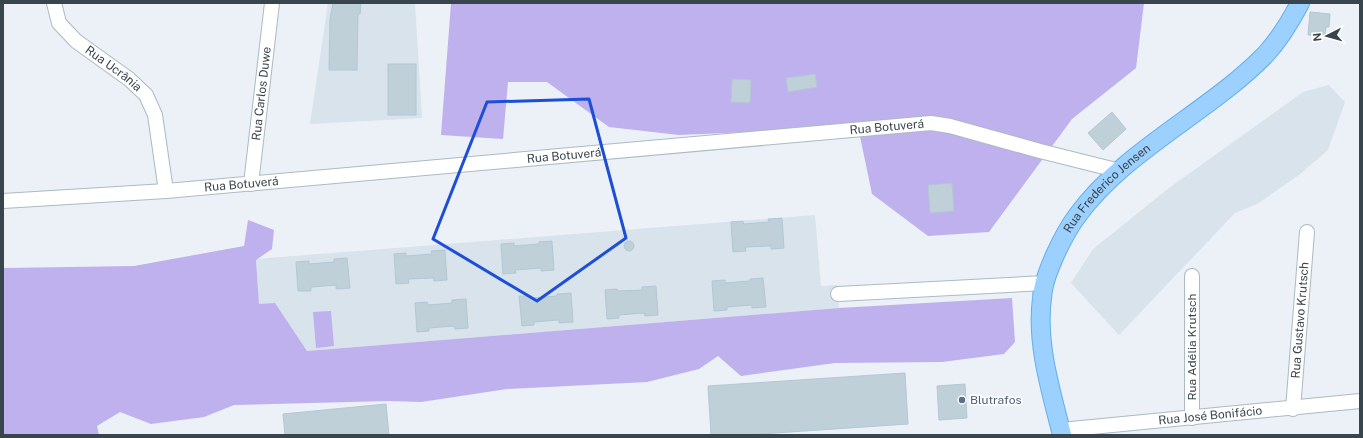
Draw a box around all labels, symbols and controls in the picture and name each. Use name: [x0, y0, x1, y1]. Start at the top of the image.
north arrow: [1307, 16, 1347, 56]
text: N: [1311, 32, 1323, 42]
street label: Rua Ucrânia: [83, 43, 145, 94]
street label: Rua Carlos Duwe: [249, 46, 274, 141]
street label: Rua Botuverá: [849, 117, 925, 137]
street label: Rua Frederico Jensen: [1061, 141, 1153, 235]
street label: Rua Botuverá: [526, 145, 602, 166]
street label: Rua Botuverá: [204, 174, 279, 195]
street label: Rua Gustavo Krutsch: [1288, 261, 1312, 379]
street label: Rua Adélia Krutsch: [1185, 293, 1199, 400]
place label: Blutrafos: [970, 393, 1022, 407]
marker: Blutrafos: [957, 395, 967, 405]
street label: Rua José Bonifácio: [1158, 404, 1263, 428]

